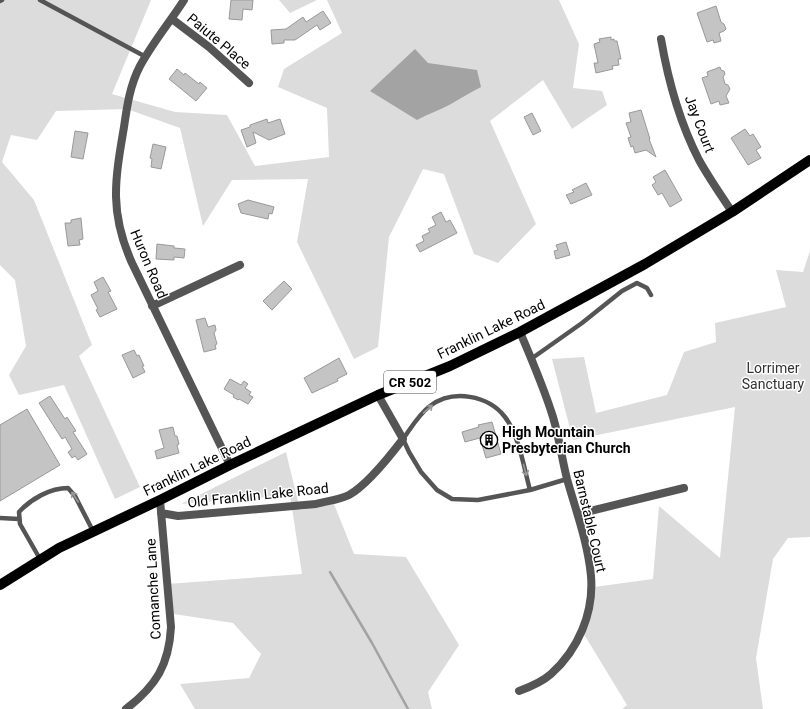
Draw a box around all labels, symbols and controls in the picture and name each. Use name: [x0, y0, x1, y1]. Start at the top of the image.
street label: Paiute Place: [184, 10, 254, 72]
street label: Jay Court: [682, 93, 718, 155]
street label: Huron Road: [127, 227, 171, 301]
street label: Franklin Lake Road: [435, 296, 547, 362]
park label: Lorrimer Sanctuary: [742, 360, 805, 392]
road number: CR 502: [384, 371, 436, 393]
one-way arrow: [422, 405, 433, 414]
place label: High Mountain Presbyterian Church: [502, 424, 631, 456]
building icon: High Mountain Presbyterian Church: [479, 430, 499, 450]
street label: Franklin Lake Road: [141, 433, 253, 499]
one-way arrow: [521, 463, 529, 476]
street label: Barnstable Court: [570, 468, 610, 574]
street label: Old Franklin Lake Road: [187, 480, 329, 510]
one-way arrow: [70, 491, 78, 503]
street label: Comanche Lane: [142, 538, 164, 640]

